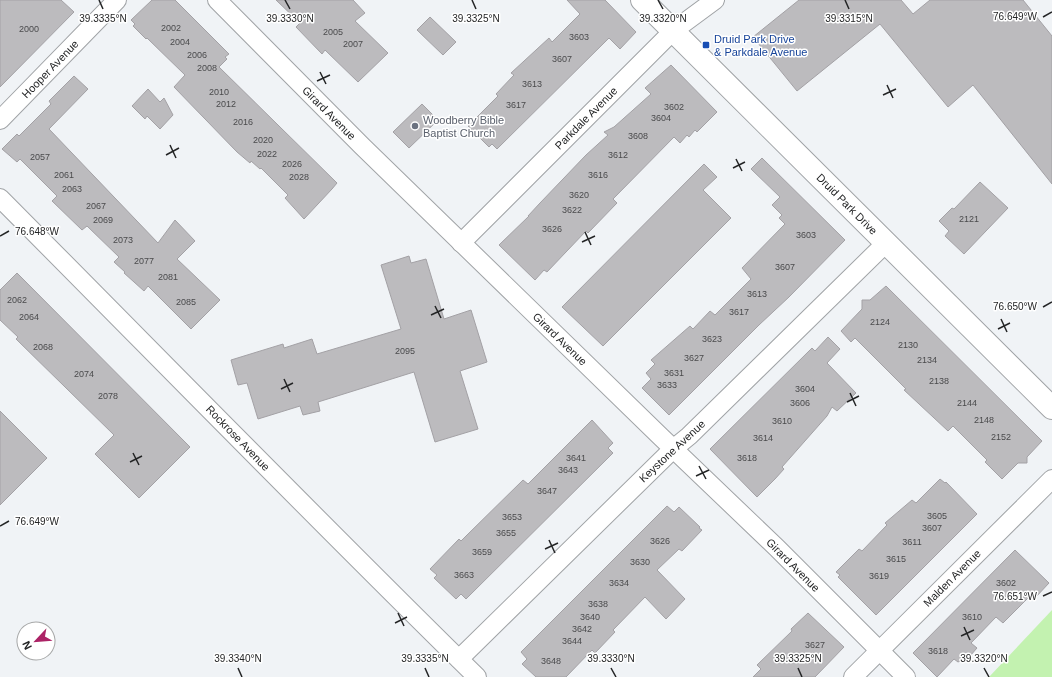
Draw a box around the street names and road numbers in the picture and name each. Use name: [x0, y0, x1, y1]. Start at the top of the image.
street label: Hooper Avenue: [19, 38, 81, 100]
street label: Girard Avenue: [300, 84, 358, 142]
street label: Parkdale Avenue: [552, 84, 620, 152]
street label: Druid Park Drive: [814, 171, 880, 237]
street label: Girard Avenue: [531, 310, 589, 368]
street label: Rockrose Avenue: [204, 403, 272, 473]
street label: Keystone Avenue: [637, 417, 707, 485]
street label: Girard Avenue: [764, 536, 822, 594]
street label: Malden Avenue: [921, 547, 983, 609]

